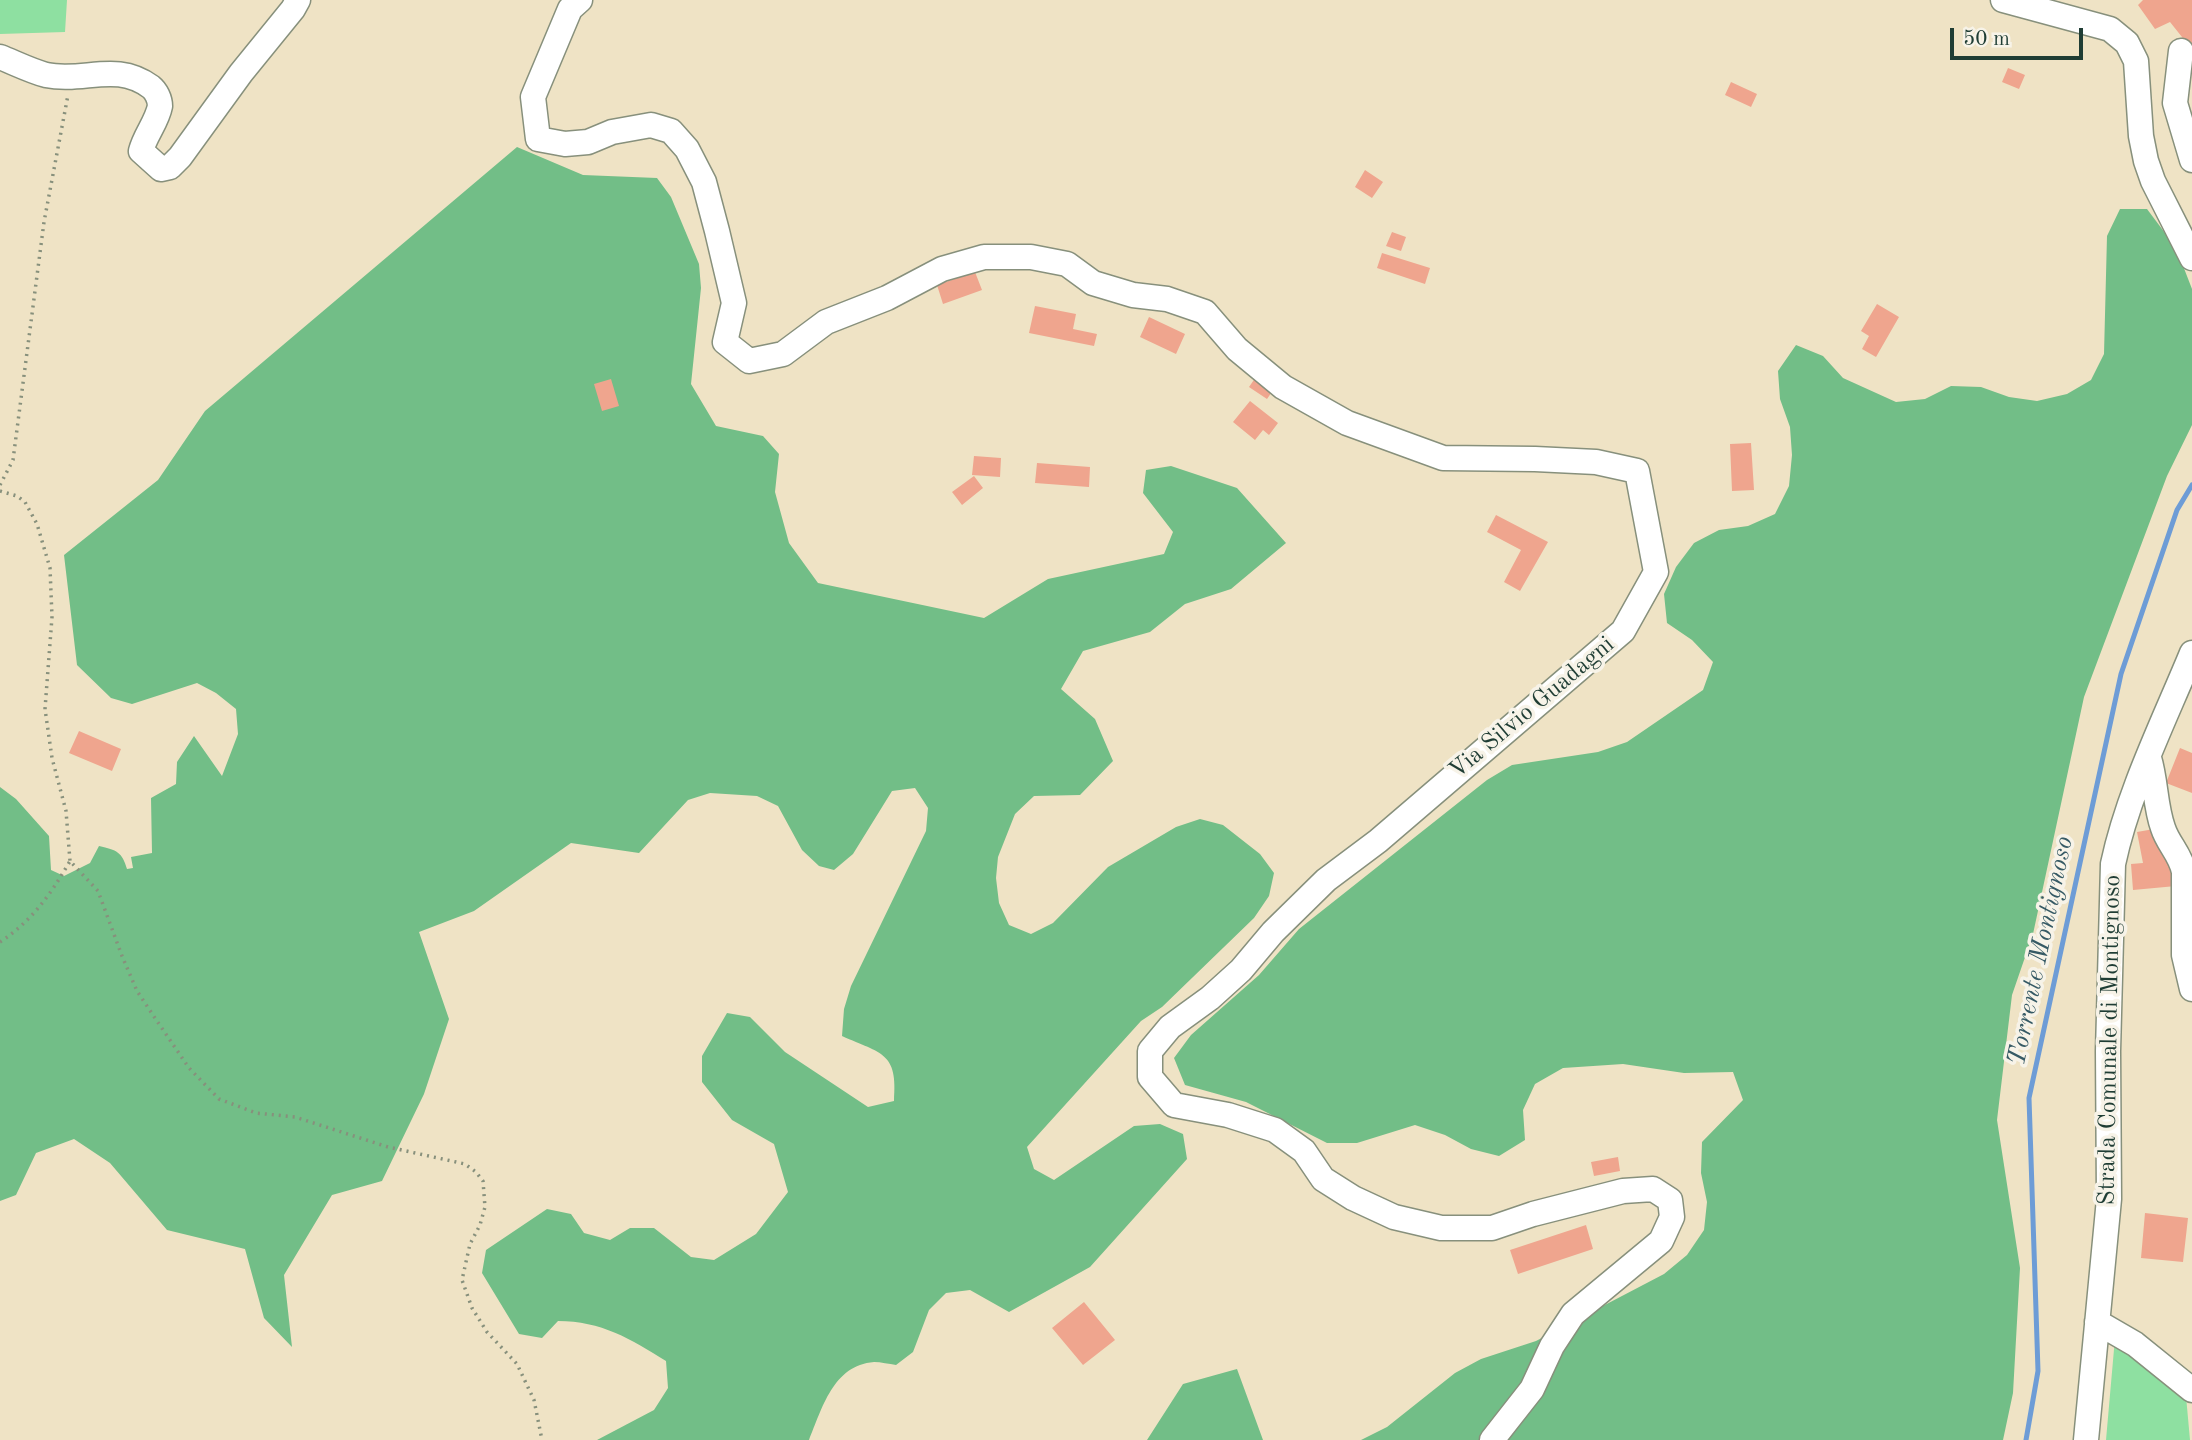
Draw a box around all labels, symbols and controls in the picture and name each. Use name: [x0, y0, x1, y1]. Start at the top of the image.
scale bar: [1954, 14, 2087, 58]
text: 50 m: [1963, 29, 2010, 50]
street label: Via Silvio Guadagni: [1443, 630, 1621, 786]
water label: Torrente Montignoso: [2001, 834, 2081, 1068]
street label: Strada Comunale di Montignoso: [2093, 874, 2127, 1206]

